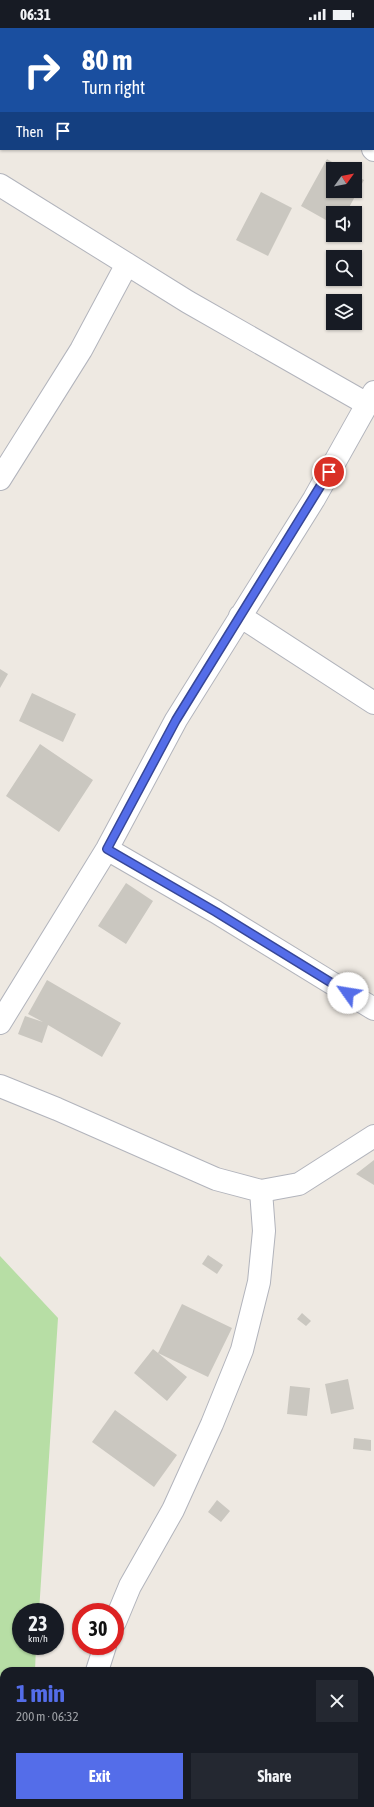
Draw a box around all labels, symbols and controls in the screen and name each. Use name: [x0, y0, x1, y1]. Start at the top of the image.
text: 06:31: [20, 6, 51, 23]
icon: right: [16, 44, 68, 96]
text: 80 m: [82, 44, 132, 76]
text: Turn right: [82, 77, 145, 98]
icon: arrive: [52, 120, 74, 142]
text: Then: [16, 123, 44, 140]
north arrow: [326, 162, 362, 198]
map controls: [326, 162, 362, 330]
button: sound: [326, 206, 362, 242]
button: search: [326, 250, 362, 286]
button: layers: [326, 294, 362, 330]
pin: [312, 455, 346, 489]
icon: arrive: [318, 461, 340, 483]
position arrow: [327, 972, 369, 1014]
speed limit sign: 30: [72, 1603, 124, 1655]
text: 23: [29, 1612, 47, 1635]
text: km/h: [28, 1633, 48, 1644]
text: 1 min: [16, 1680, 65, 1707]
button: close: [316, 1680, 358, 1722]
text: 200 m · 06:32: [16, 1709, 79, 1724]
button: Exit: [16, 1753, 183, 1799]
button: Share: [191, 1753, 358, 1799]

